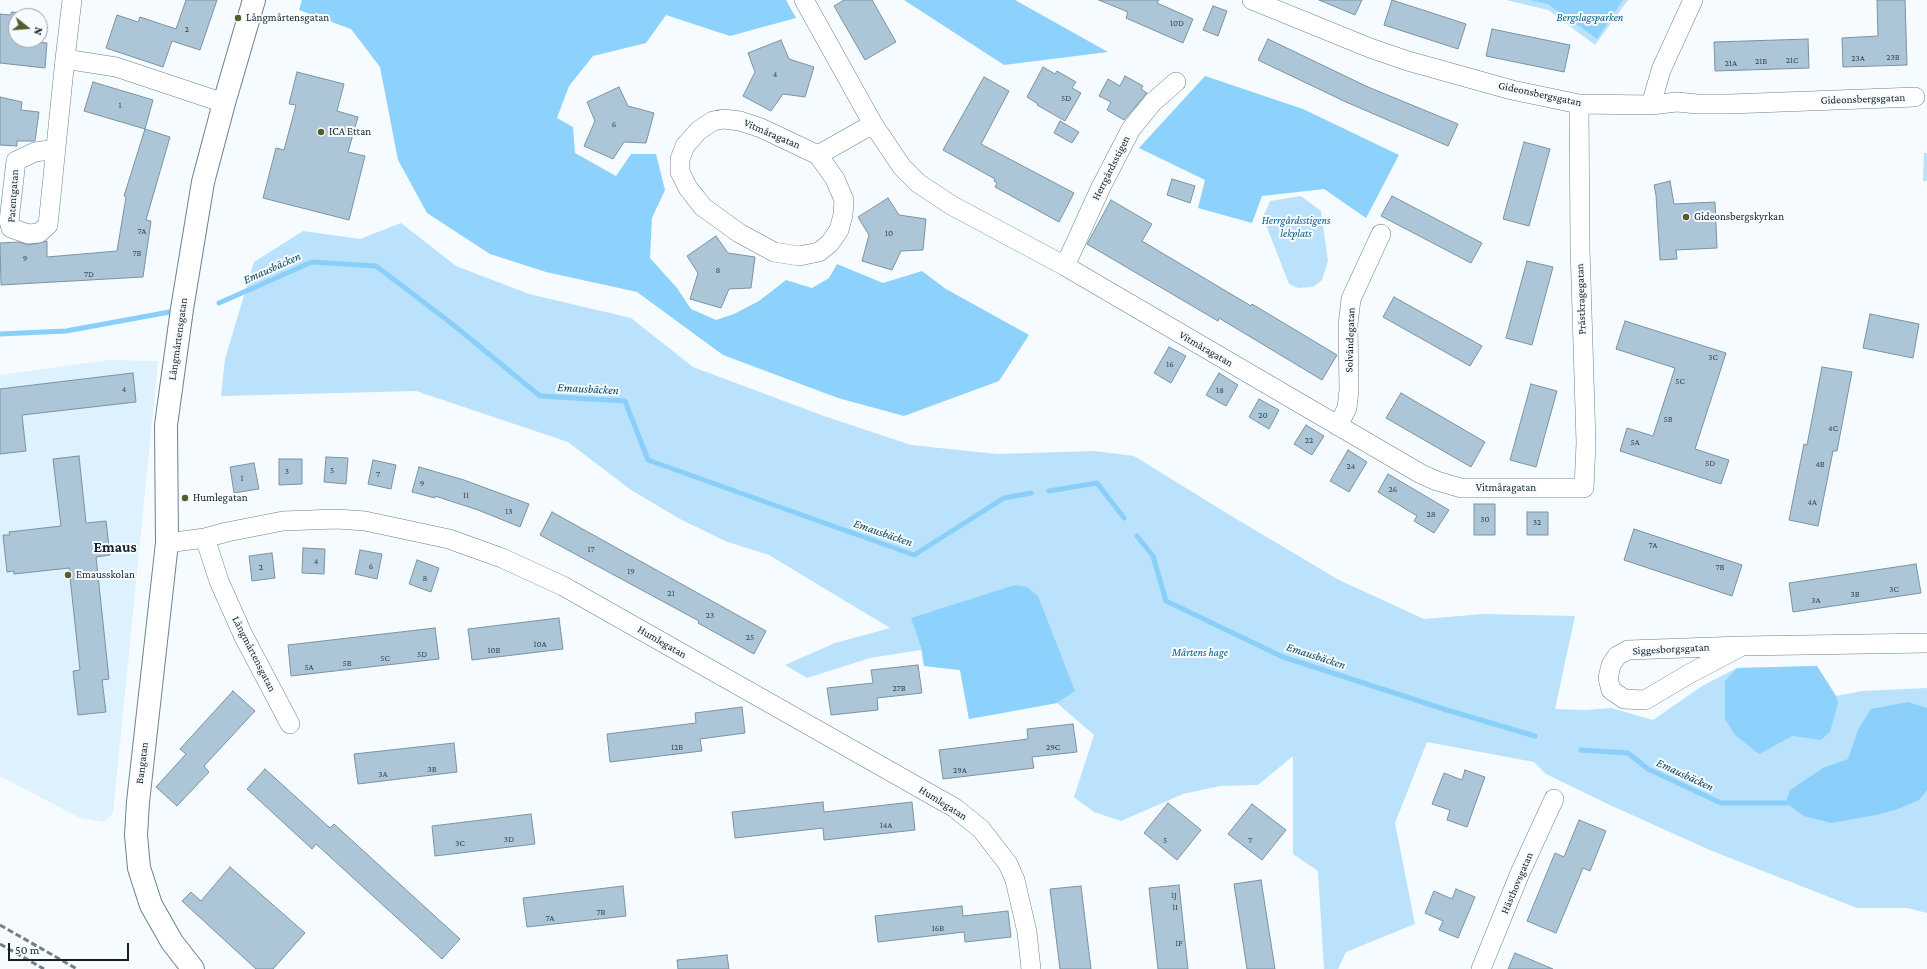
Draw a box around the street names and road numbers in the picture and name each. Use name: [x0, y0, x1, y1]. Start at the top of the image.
street label: Gideonsbergsgatan: [1497, 79, 1583, 109]
street label: Gideonsbergsgatan: [1820, 91, 1906, 107]
street label: Vitmåragatan: [742, 116, 802, 152]
street label: Herrgårdsstigen: [1089, 134, 1133, 202]
street label: Patentgatan: [5, 169, 21, 223]
street label: Prästkragegatan: [1573, 263, 1589, 335]
street label: Långmårtensgatan: [166, 297, 190, 381]
street label: Solvändegatan: [1342, 307, 1358, 373]
street label: Vitmåragatan: [1177, 328, 1235, 370]
street label: Vitmåragatan: [1476, 481, 1536, 495]
street label: Långmårtensgatan: [229, 614, 279, 694]
street label: Humlegatan: [635, 623, 689, 661]
street label: Siggesborgsgatan: [1632, 640, 1710, 658]
street label: Bangatan: [133, 741, 151, 785]
street label: Humlegatan: [916, 783, 970, 823]
street label: Hästhovsgatan: [1498, 850, 1536, 916]

